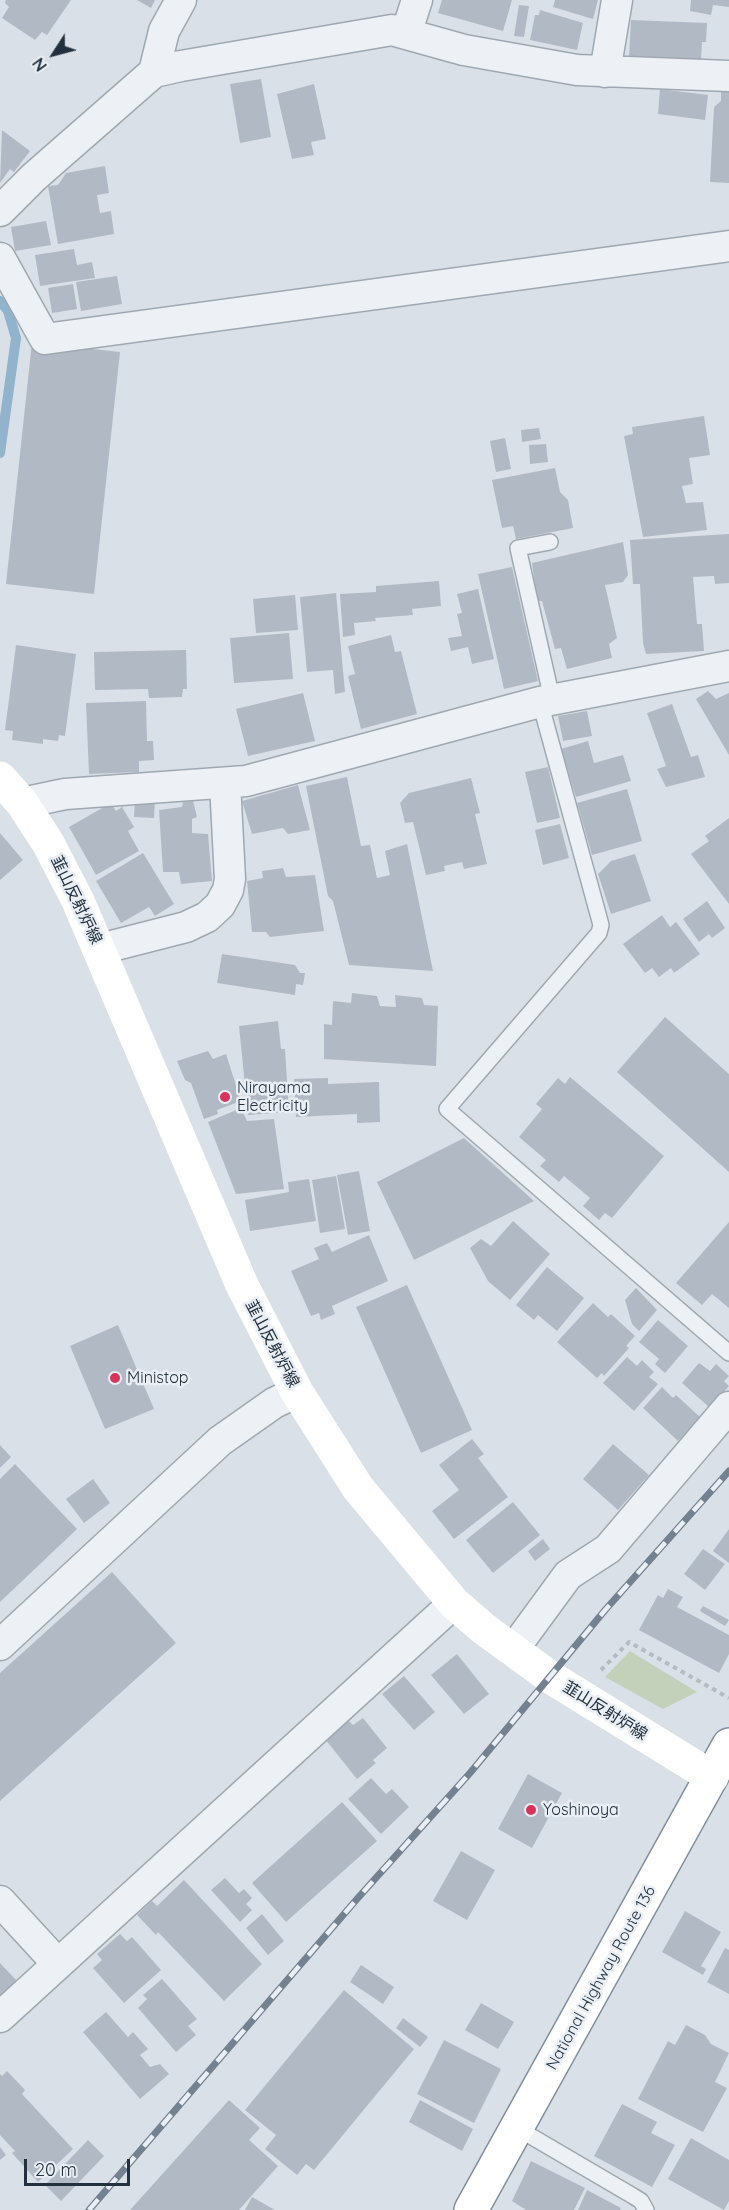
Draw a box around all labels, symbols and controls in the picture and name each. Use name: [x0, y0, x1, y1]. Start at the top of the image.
north arrow: [24, 24, 84, 84]
text: N: [28, 54, 51, 75]
street label: 韮山反射炉線: [46, 853, 106, 947]
place label: Nirayama Electricity: [237, 1078, 311, 1116]
marker: Nirayama Electricity: [218, 1090, 232, 1104]
street label: 韮山反射炉線: [241, 1297, 303, 1391]
place label: Ministop: [127, 1368, 189, 1388]
marker: Ministop: [108, 1371, 122, 1385]
street label: 韮山反射炉線: [559, 1677, 651, 1745]
place label: Yoshinoya: [543, 1800, 619, 1820]
marker: Yoshinoya: [524, 1803, 538, 1817]
street label: National Highway Route 136: [542, 1883, 660, 2073]
scale bar: [27, 2147, 134, 2185]
text: 20 m: [35, 2158, 77, 2181]

